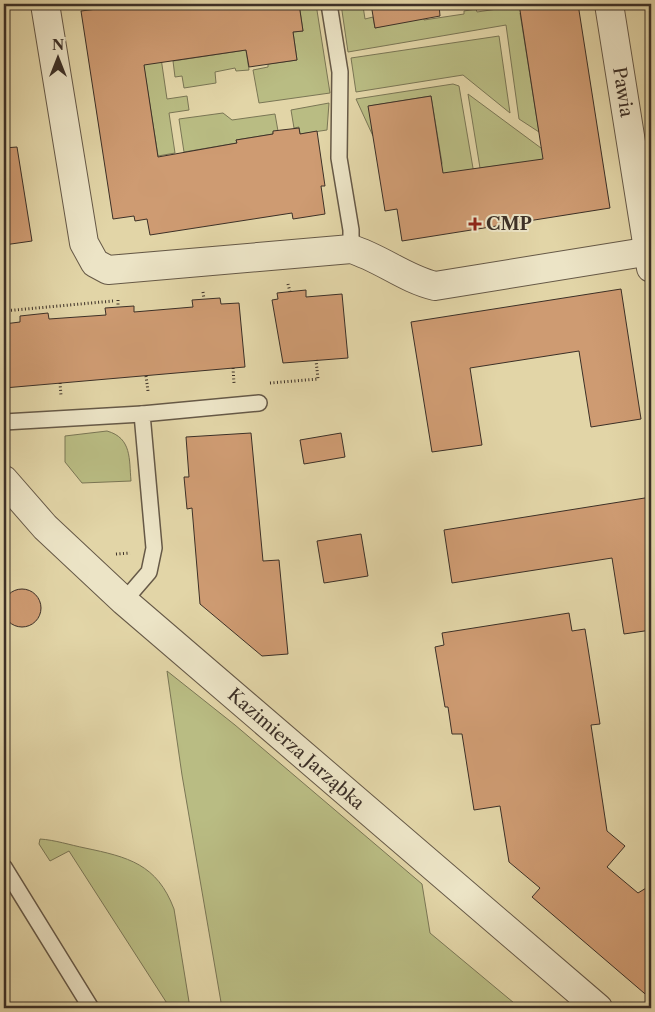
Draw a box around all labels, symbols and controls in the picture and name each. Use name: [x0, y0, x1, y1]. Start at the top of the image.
north arrow: [32, 32, 82, 82]
text: N: [52, 36, 64, 54]
street label: Pawia: [608, 65, 638, 119]
place label: CMP: [486, 213, 532, 235]
marker: CMP: [468, 217, 482, 231]
street label: Kazimierza Jarząbka: [223, 684, 369, 815]

